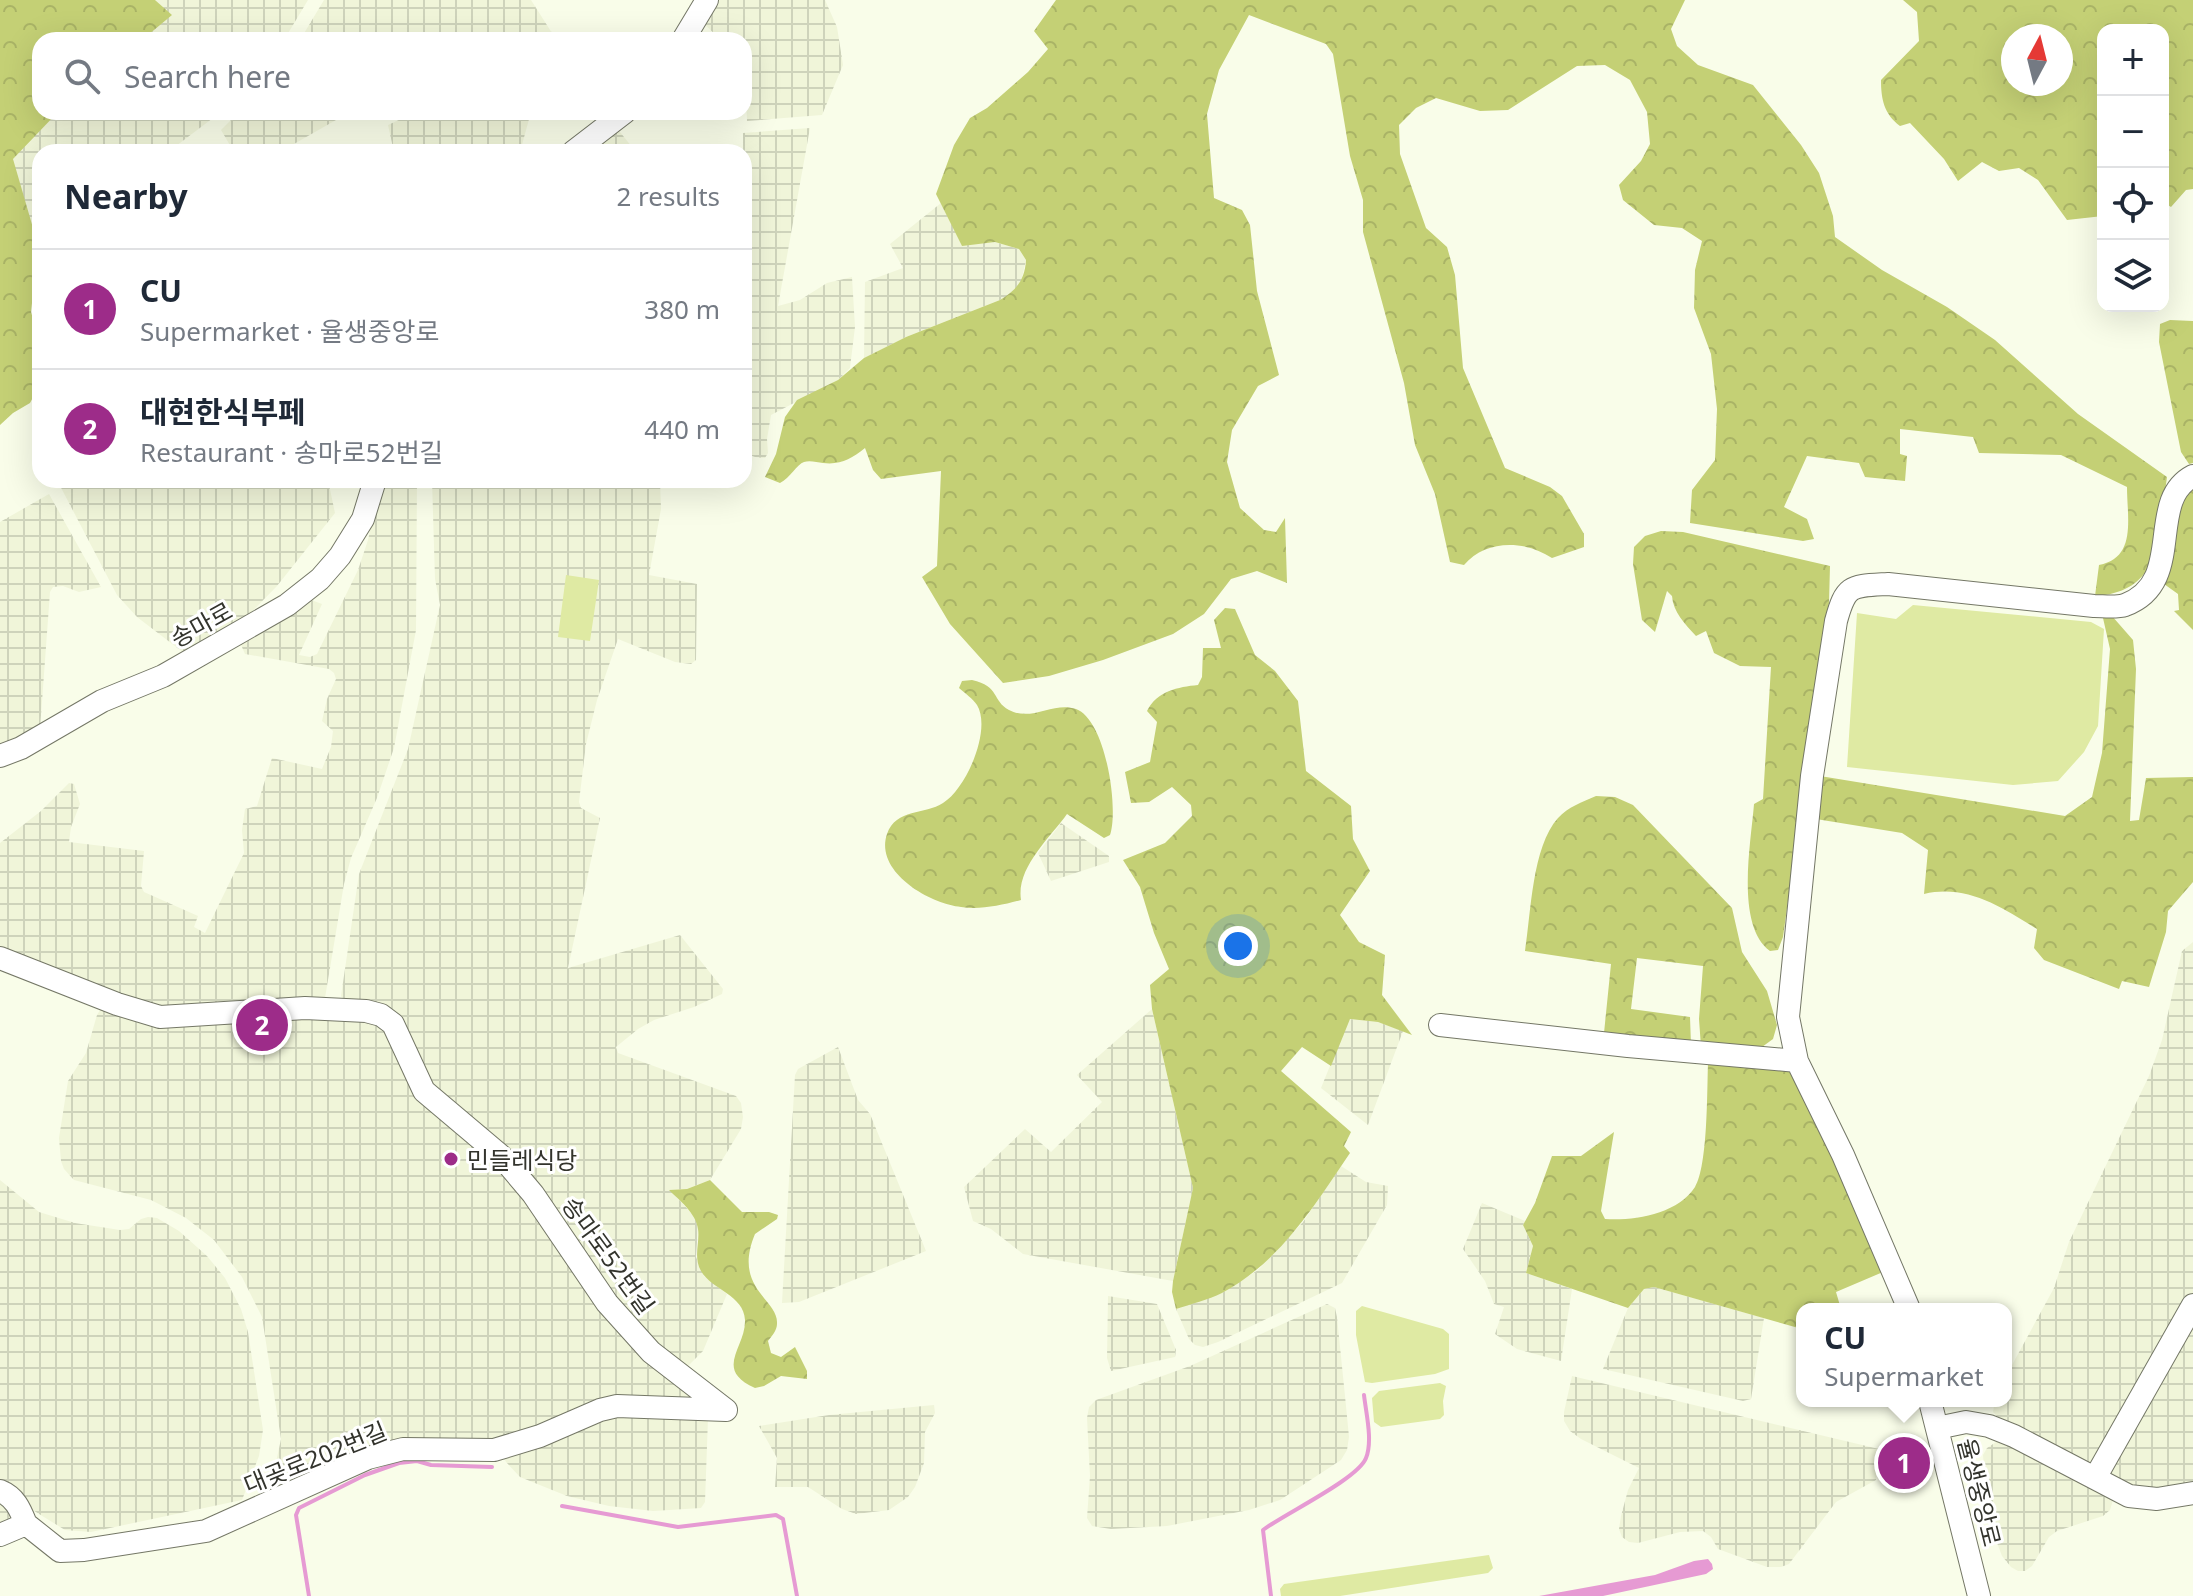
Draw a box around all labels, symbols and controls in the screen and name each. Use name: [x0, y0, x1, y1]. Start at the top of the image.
north arrow: [2001, 24, 2073, 96]
map controls: [2097, 24, 2169, 312]
button: +: [2097, 24, 2169, 96]
search box: [32, 32, 752, 120]
icon: search: [60, 54, 104, 98]
text: Search here: [124, 56, 291, 97]
button: −: [2097, 96, 2169, 168]
button: locate: [2097, 168, 2169, 240]
text: Nearby: [64, 173, 188, 219]
text: 2 results: [616, 178, 720, 214]
button: layers: [2097, 240, 2169, 312]
text: CU: [140, 270, 182, 311]
text: 1: [83, 291, 97, 327]
text: 380 m: [644, 291, 720, 327]
text: Supermarket · 율생중앙로: [140, 313, 439, 349]
text: 대현한식부페: [140, 391, 306, 432]
text: 2: [83, 411, 97, 447]
text: 440 m: [644, 411, 720, 447]
text: Restaurant · 송마로52번길: [140, 434, 443, 470]
street label: 송마로: [164, 594, 238, 654]
your location: [1218, 926, 1258, 966]
pin: 2: [236, 995, 288, 1055]
place label: 민들레식당: [467, 1143, 577, 1176]
marker: 민들레식당: [442, 1150, 460, 1168]
street label: 송마로52번길: [555, 1190, 663, 1320]
popup: [1796, 1303, 2012, 1407]
text: CU: [1824, 1317, 1866, 1358]
text: Supermarket: [1824, 1358, 1984, 1394]
street label: 대곶로202번길: [239, 1413, 391, 1501]
pin: 1: [1878, 1433, 1930, 1493]
street label: 율생중앙로: [1951, 1434, 2009, 1550]

